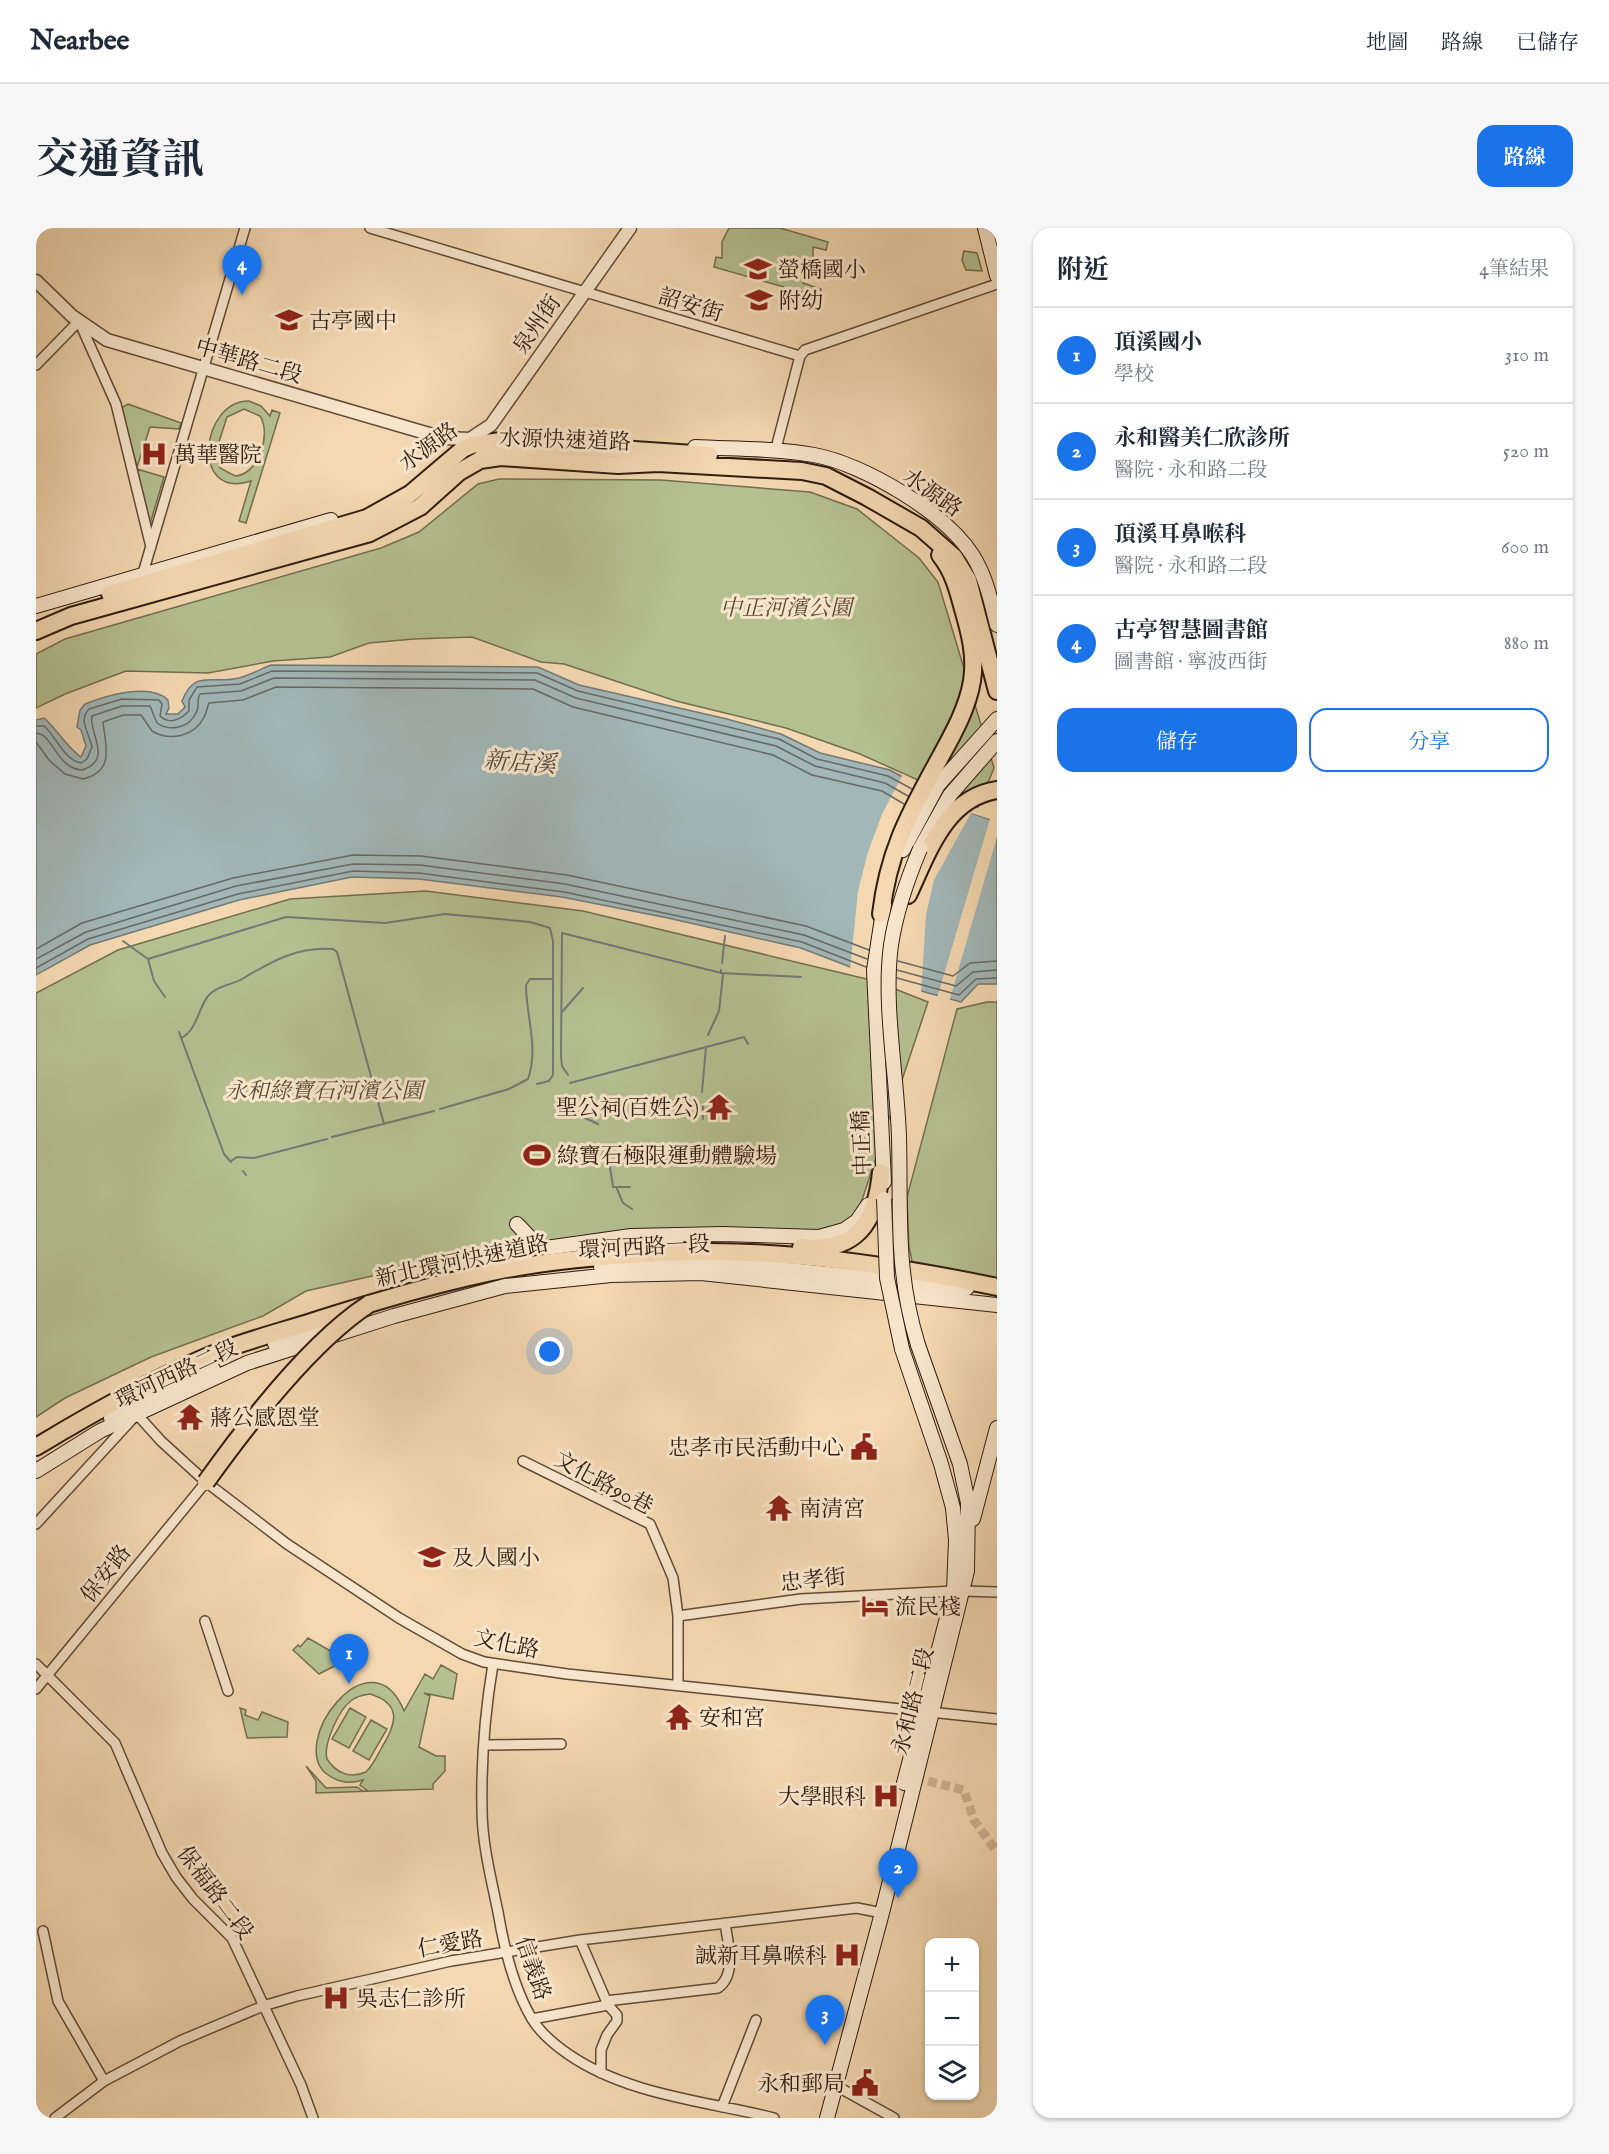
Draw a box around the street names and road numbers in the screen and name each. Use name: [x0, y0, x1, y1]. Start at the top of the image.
street label: 詔安街: [655, 283, 726, 329]
street label: 泉州街: [507, 290, 568, 360]
street label: 中華路二段: [192, 333, 305, 391]
street label: 水源路: [394, 417, 464, 478]
street label: 水源快速道路: [498, 425, 631, 457]
street label: 水源路: [897, 463, 967, 524]
street label: 中正橋: [848, 1109, 878, 1176]
street label: 新北環河快速道路: [373, 1230, 551, 1294]
street label: 環河西路一段: [577, 1231, 711, 1265]
street label: 環河西路二段: [111, 1334, 243, 1415]
street label: 文化路90巷: [549, 1446, 657, 1522]
street label: 保安路: [75, 1540, 138, 1609]
street label: 忠孝街: [779, 1564, 847, 1598]
street label: 文化路: [471, 1624, 542, 1666]
street label: 永和路二段: [887, 1645, 941, 1758]
street label: 保福路二段: [170, 1841, 259, 1946]
street label: 仁愛路: [415, 1925, 485, 1964]
street label: 信義路: [508, 1933, 556, 2004]

